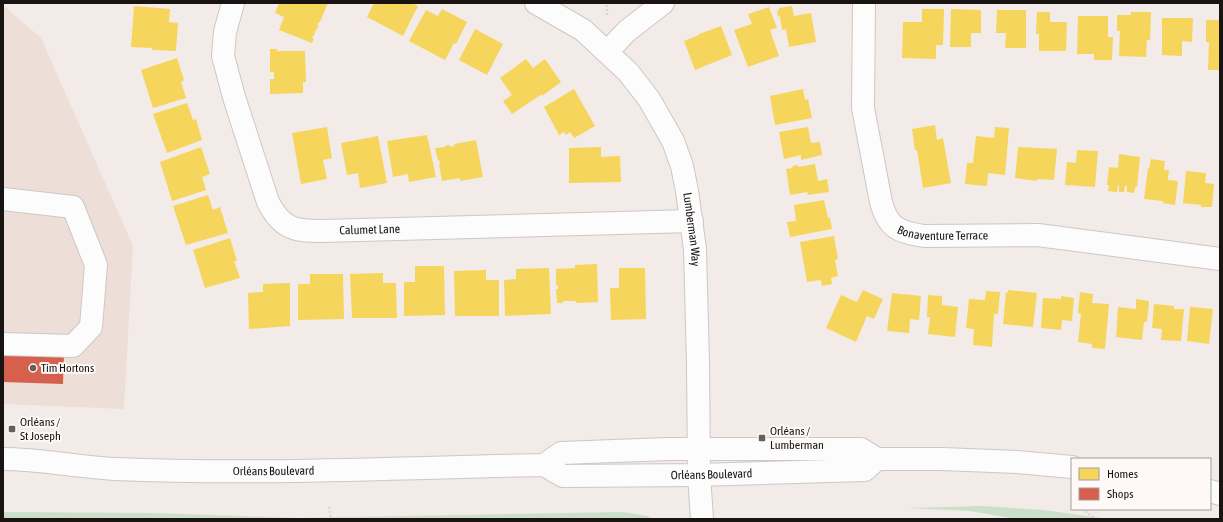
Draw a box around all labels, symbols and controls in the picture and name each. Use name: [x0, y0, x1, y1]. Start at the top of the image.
street label: Lumberman Way: [680, 191, 702, 266]
street label: Calumet Lane: [339, 222, 400, 238]
street label: Bonaventure Terrace: [895, 223, 988, 243]
place label: Tim Hortons: [41, 361, 94, 375]
marker: Tim Hortons: [28, 363, 38, 373]
place label: Orléans / St Joseph: [20, 415, 61, 443]
marker: Orléans / St Joseph: [7, 424, 17, 434]
place label: Orléans / Lumberman: [770, 424, 824, 452]
marker: Orléans / Lumberman: [757, 433, 767, 443]
legend: [1071, 458, 1211, 510]
street label: Orléans Boulevard: [233, 464, 314, 478]
street label: Orléans Boulevard: [671, 466, 752, 482]
text: Homes: [1107, 467, 1138, 481]
text: Shops: [1107, 487, 1133, 501]

